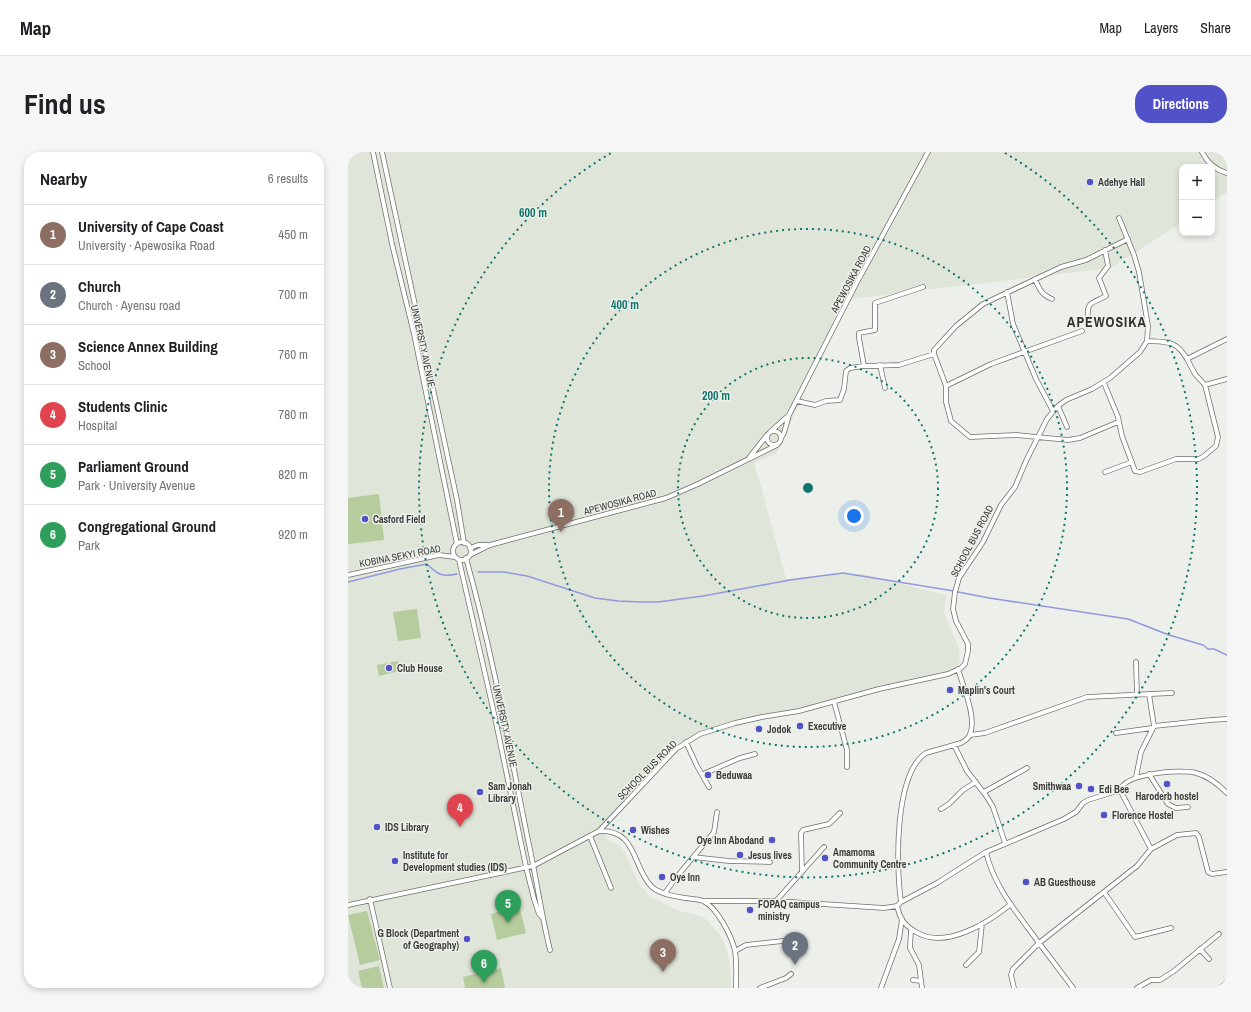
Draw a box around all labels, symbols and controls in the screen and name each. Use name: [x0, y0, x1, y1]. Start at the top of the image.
text: Map: [20, 15, 51, 41]
text: Map: [1100, 19, 1122, 37]
text: Layers: [1144, 19, 1178, 37]
text: Share: [1200, 19, 1231, 37]
text: Find us: [24, 85, 106, 123]
button: Directions: [1135, 85, 1227, 123]
map controls: [1179, 164, 1215, 236]
button: +: [1179, 164, 1215, 200]
text: Nearby: [40, 167, 87, 190]
text: 6 results: [268, 170, 308, 187]
place label: Adehye Hall: [1098, 176, 1145, 189]
marker: Adehye Hall: [1085, 177, 1095, 187]
button: −: [1179, 200, 1215, 236]
text: 600 m: [519, 205, 547, 221]
text: University of Cape Coast: [78, 216, 224, 237]
text: 1: [50, 226, 56, 243]
text: 450 m: [278, 226, 308, 243]
text: University · Apewosika Road: [78, 237, 215, 254]
street label: APEWOSIKA ROAD: [827, 243, 874, 316]
text: Church: [78, 276, 121, 297]
text: 2: [50, 286, 56, 303]
text: 700 m: [278, 286, 308, 303]
text: Church · Ayensu road: [78, 297, 180, 314]
text: 400 m: [611, 297, 639, 313]
street label: UNIVERSITY AVENUE: [408, 304, 438, 388]
district label: APEWOSIKA: [1067, 313, 1147, 331]
text: Science Annex Building: [78, 336, 218, 357]
text: 3: [50, 346, 56, 363]
text: 760 m: [278, 346, 308, 363]
text: School: [78, 357, 111, 374]
text: 200 m: [702, 388, 730, 404]
text: Students Clinic: [78, 396, 168, 417]
text: 4: [50, 406, 56, 423]
text: 780 m: [278, 406, 308, 423]
text: Hospital: [78, 417, 117, 434]
text: Parliament Ground: [78, 456, 189, 477]
text: 5: [50, 466, 56, 483]
text: 820 m: [278, 466, 308, 483]
text: Park · University Avenue: [78, 477, 195, 494]
centre of rings: [801, 481, 815, 495]
street label: APEWOSIKA ROAD: [581, 486, 658, 518]
pin: 1: [548, 499, 574, 532]
street label: SCHOOL BUS ROAD: [948, 503, 996, 579]
your location: [844, 506, 864, 526]
place label: Casford Field: [373, 513, 425, 526]
marker: Casford Field: [360, 514, 370, 524]
text: Congregational Ground: [78, 516, 216, 537]
text: 6: [50, 526, 56, 543]
text: 920 m: [278, 526, 308, 543]
text: Park: [78, 537, 100, 554]
street label: KOBINA SEKYI ROAD: [358, 542, 442, 570]
place label: Club House: [397, 662, 443, 675]
marker: Club House: [384, 663, 394, 673]
street label: UNIVERSITY AVENUE: [490, 684, 520, 768]
place label: Maplin's Court: [958, 684, 1015, 697]
marker: Maplin's Court: [945, 685, 955, 695]
place label: Executive: [808, 720, 847, 733]
marker: Executive: [795, 721, 805, 731]
place label: Jodok: [767, 723, 792, 736]
marker: Jodok: [754, 724, 764, 734]
street label: SCHOOL BUS ROAD: [614, 737, 680, 803]
place label: Beduwaa: [716, 769, 752, 782]
marker: Beduwaa: [703, 770, 713, 780]
marker: Haroderb hostel: [1162, 779, 1172, 789]
place label: Sam Jonah Library: [488, 780, 532, 805]
place label: Smithwaa: [1033, 780, 1071, 793]
marker: Smithwaa: [1074, 781, 1084, 791]
place label: Edi Bee: [1099, 783, 1130, 796]
marker: Edi Bee: [1086, 784, 1096, 794]
marker: Sam Jonah Library: [475, 787, 485, 797]
place label: Haroderb hostel: [1136, 790, 1198, 803]
pin: 4: [447, 794, 473, 827]
place label: Florence Hostel: [1112, 809, 1174, 822]
marker: Florence Hostel: [1099, 810, 1109, 820]
place label: IDS Library: [385, 821, 429, 834]
marker: IDS Library: [372, 822, 382, 832]
place label: Wishes: [641, 824, 670, 837]
marker: Wishes: [628, 825, 638, 835]
place label: Oye Inn Abodand: [696, 834, 764, 847]
marker: Oye Inn Abodand: [767, 835, 777, 845]
place label: Amamoma Community Centre: [833, 846, 907, 871]
place label: Institute for Development studies (IDS): [403, 849, 507, 874]
place label: Jesus lives: [748, 849, 792, 862]
marker: Jesus lives: [735, 850, 745, 860]
marker: Amamoma Community Centre: [820, 853, 830, 863]
marker: Institute for Development studies (IDS): [390, 856, 400, 866]
place label: Oye Inn: [670, 871, 700, 884]
marker: Oye Inn: [657, 872, 667, 882]
place label: AB Guesthouse: [1034, 876, 1096, 889]
marker: AB Guesthouse: [1021, 877, 1031, 887]
pin: 5: [495, 890, 521, 923]
place label: FOPAQ campus ministry: [758, 898, 820, 923]
marker: FOPAQ campus ministry: [745, 905, 755, 915]
place label: G Block (Department of Geography): [377, 927, 459, 952]
pin: 2: [782, 932, 808, 965]
marker: G Block (Department of Geography): [462, 934, 472, 944]
pin: 3: [650, 939, 676, 972]
pin: 6: [471, 950, 497, 983]

